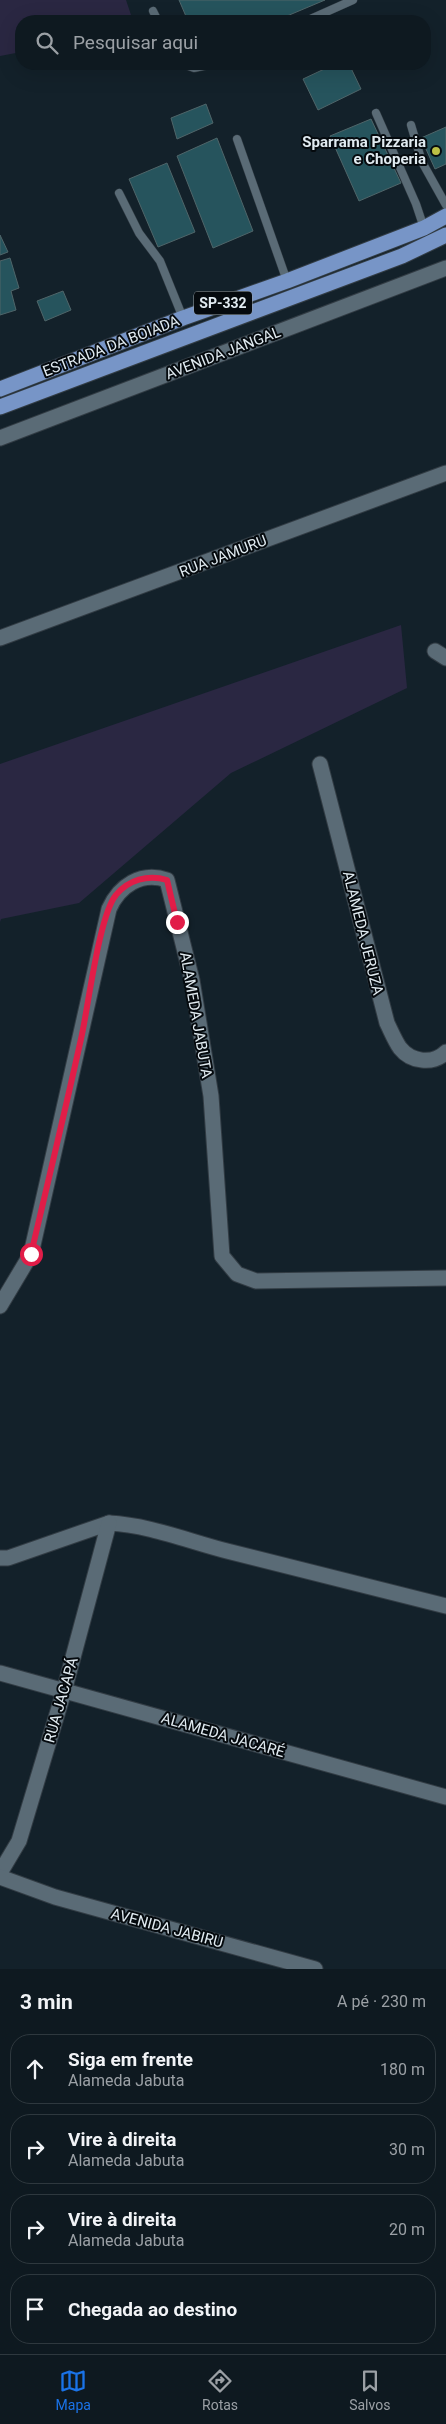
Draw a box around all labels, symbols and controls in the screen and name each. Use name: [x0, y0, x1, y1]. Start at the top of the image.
search box: [15, 15, 431, 70]
icon: search: [33, 29, 61, 57]
text: Pesquisar aqui: [73, 31, 198, 54]
place label: Sparrama Pizzaria e Choperia: [302, 133, 426, 168]
marker: Sparrama Pizzaria e Choperia: [430, 145, 442, 157]
road number: SP-332: [194, 292, 252, 314]
street label: ESTRADA DA BOIADA: [40, 312, 182, 380]
street label: AVENIDA JANGAL: [163, 323, 283, 383]
street label: RUA JAMURU: [177, 531, 269, 581]
street label: ALAMEDA JERUZA: [339, 869, 387, 997]
route end: [166, 911, 189, 934]
street label: ALAMEDA JABUTA: [176, 951, 216, 1080]
route start: [20, 1243, 43, 1266]
street label: RUA JACAPÁ: [40, 1655, 82, 1745]
street label: ALAMEDA JACARÉ: [159, 1709, 287, 1761]
street label: AVENIDA JABIRU: [109, 1904, 225, 1952]
text: 3 min: [20, 1990, 73, 2014]
text: A pé · 230 m: [337, 1992, 426, 2011]
text: Siga em frente: [68, 2048, 193, 2071]
icon: ahead: [21, 2055, 49, 2083]
text: 180 m: [380, 2060, 425, 2079]
text: Alameda Jabuta: [68, 2071, 185, 2090]
text: Vire à direita: [68, 2128, 177, 2151]
icon: right: [21, 2135, 49, 2163]
text: 30 m: [389, 2140, 425, 2159]
text: Alameda Jabuta: [68, 2151, 185, 2170]
text: Vire à direita: [68, 2208, 177, 2231]
icon: right: [21, 2215, 49, 2243]
text: 20 m: [389, 2220, 425, 2239]
text: Alameda Jabuta: [68, 2231, 185, 2250]
icon: arrive: [21, 2295, 49, 2323]
text: Chegada ao destino: [68, 2298, 237, 2321]
tab: Mapa: [56, 2367, 91, 2413]
tab: Rotas: [202, 2367, 238, 2413]
tab: Salvos: [349, 2367, 390, 2413]

